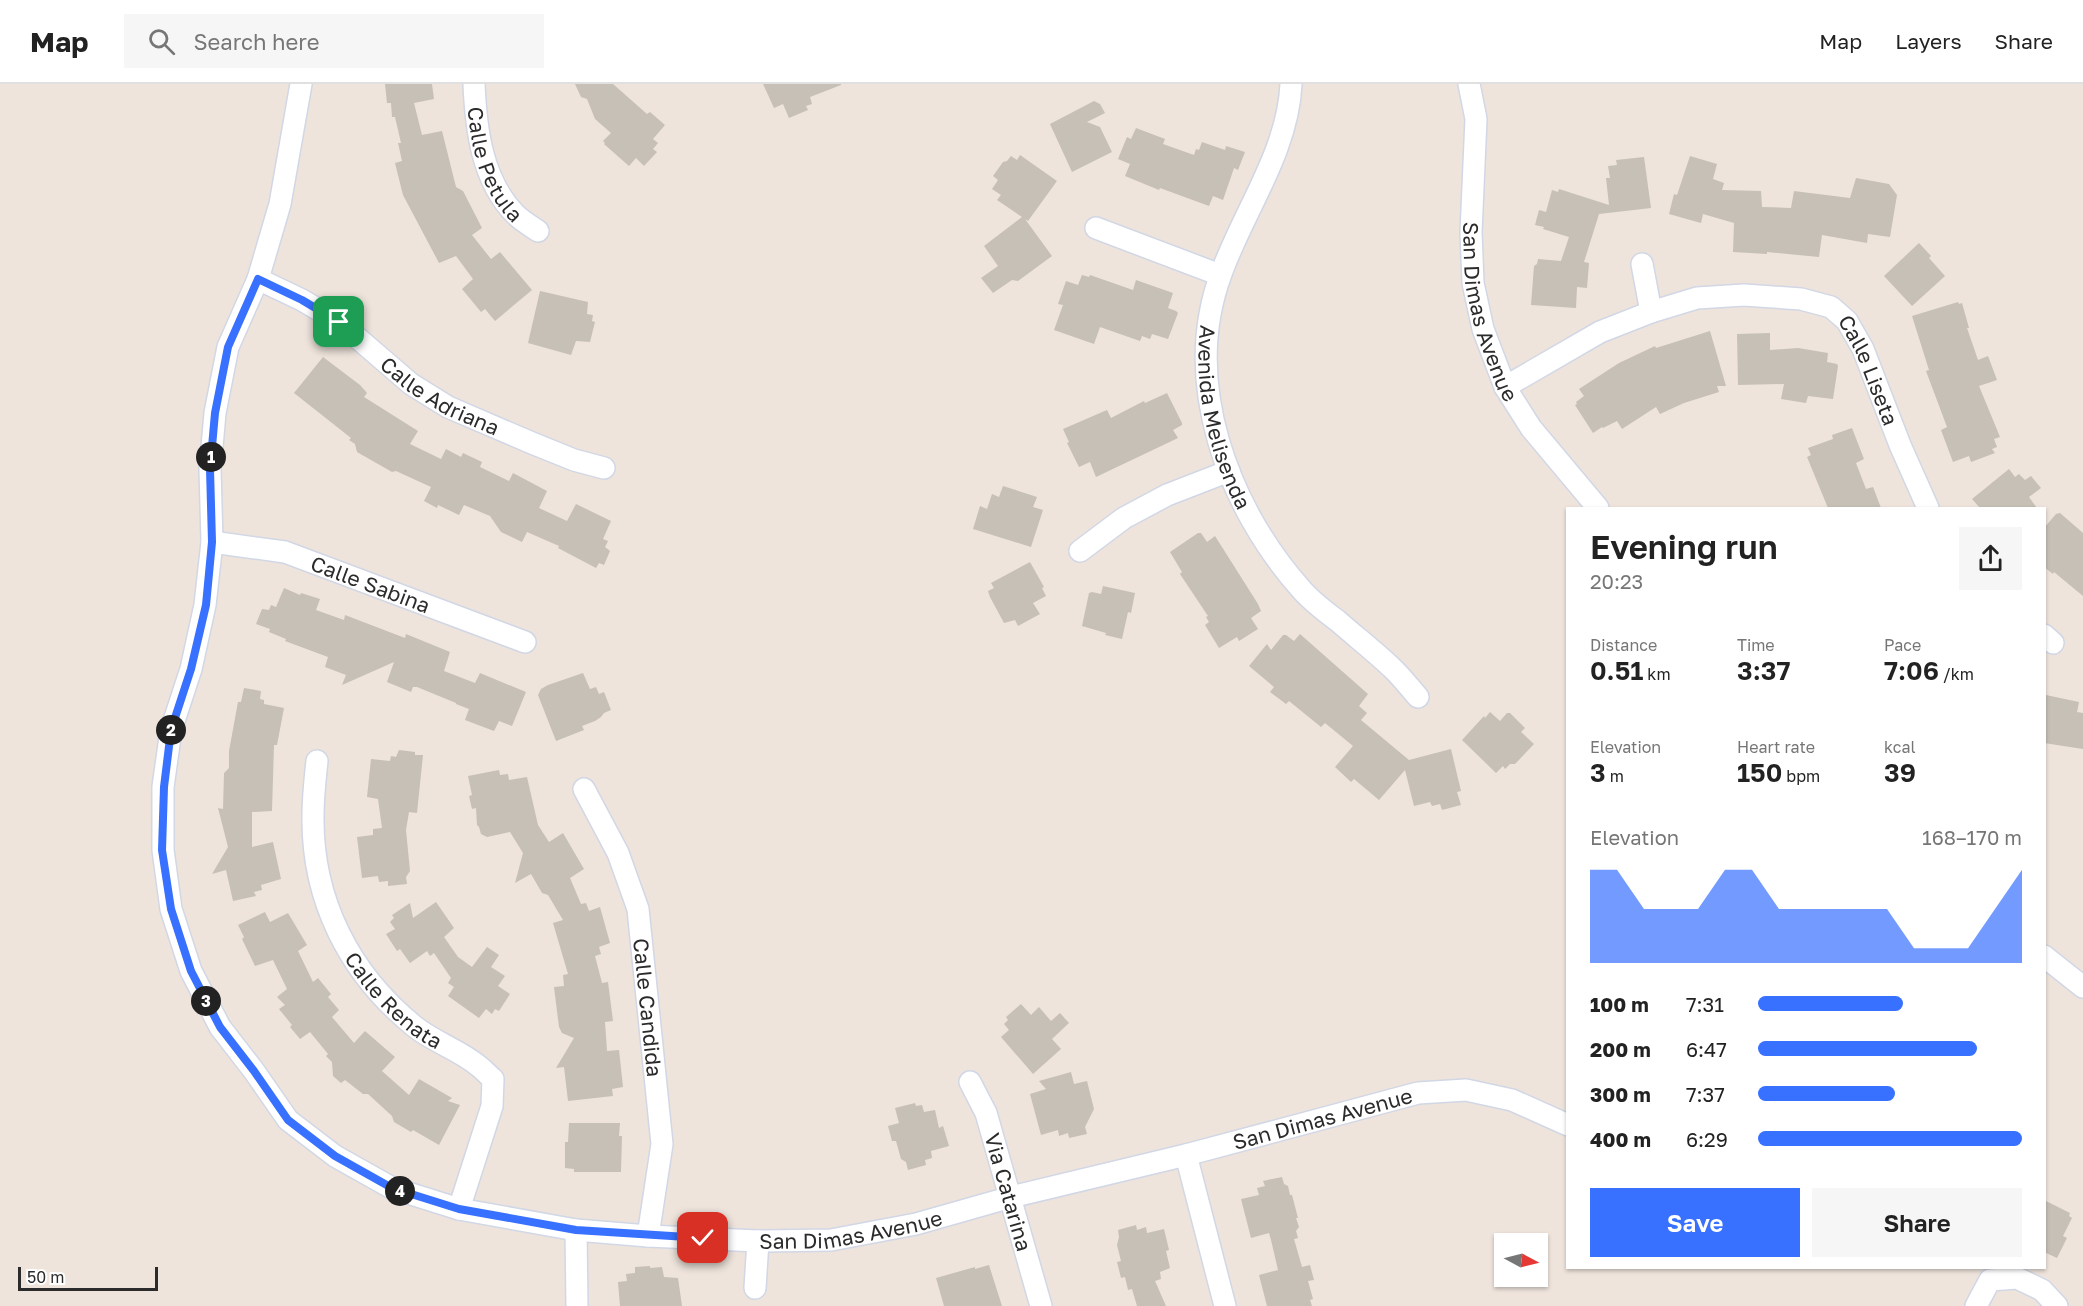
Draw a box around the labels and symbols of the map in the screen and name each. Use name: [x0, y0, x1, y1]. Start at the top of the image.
street label: Calle Petula: [462, 105, 528, 227]
street label: San Dimas Avenue: [1458, 221, 1524, 406]
pin: [313, 296, 364, 347]
street label: Calle Liseta: [1833, 310, 1904, 429]
street label: Avenida Melisenda: [1193, 324, 1257, 513]
street label: Calle Adriana: [375, 351, 503, 440]
pin: 1: [196, 442, 226, 472]
street label: Calle Sabina: [307, 550, 434, 618]
pin: 2: [156, 715, 186, 745]
street label: Calle Candida: [628, 937, 668, 1078]
street label: Calle Renata: [339, 947, 447, 1054]
pin: 3: [191, 986, 221, 1016]
street label: San Dimas Avenue: [1230, 1082, 1415, 1155]
street label: Via Catarina: [979, 1130, 1038, 1254]
pin: 4: [385, 1176, 415, 1206]
street label: San Dimas Avenue: [759, 1204, 945, 1254]
pin: [677, 1212, 728, 1263]
north arrow: [1494, 1233, 1548, 1287]
scale bar: [18, 1264, 158, 1292]

